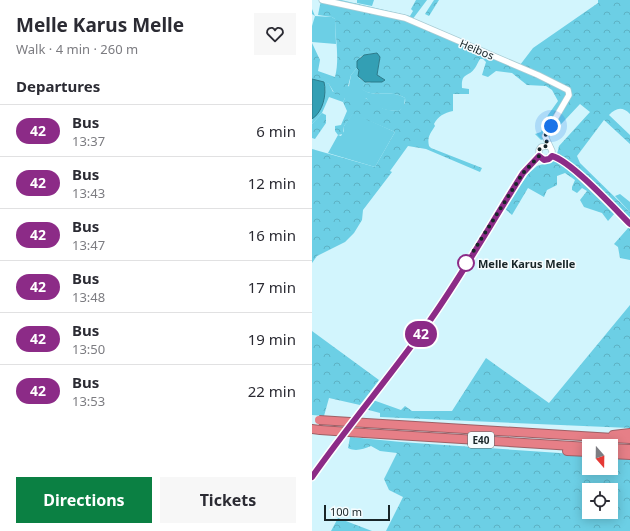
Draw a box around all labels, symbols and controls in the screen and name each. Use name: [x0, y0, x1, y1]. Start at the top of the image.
text: Melle Karus Melle: [16, 12, 184, 38]
button: heart: [254, 13, 296, 55]
street label: Heibos: [458, 35, 496, 63]
text: Walk · 4 min · 260 m: [16, 40, 138, 58]
text: Departures: [16, 76, 100, 96]
text: Bus: [72, 112, 99, 132]
your location: [541, 116, 561, 136]
text: 42: [30, 121, 46, 140]
text: 6 min: [256, 121, 296, 141]
text: 13:37: [72, 132, 105, 150]
text: Bus: [72, 164, 99, 184]
text: 42: [30, 173, 46, 192]
text: 12 min: [248, 173, 296, 193]
text: 13:43: [72, 184, 105, 202]
text: Bus: [72, 216, 99, 236]
text: 42: [30, 225, 46, 244]
text: 16 min: [248, 225, 296, 245]
text: 13:47: [72, 236, 105, 254]
marker: Melle Karus Melle: [457, 254, 475, 272]
place label: Melle Karus Melle: [478, 256, 576, 271]
text: Bus: [72, 268, 99, 288]
text: 42: [30, 277, 46, 296]
text: 17 min: [248, 277, 296, 297]
text: 13:48: [72, 288, 105, 306]
text: Bus: [72, 320, 99, 340]
line badge: 42: [403, 321, 439, 347]
text: 42: [413, 324, 429, 343]
text: 42: [30, 329, 46, 348]
text: 19 min: [248, 329, 296, 349]
text: 13:50: [72, 340, 105, 358]
text: Bus: [72, 372, 99, 392]
text: 42: [30, 381, 46, 400]
text: 22 min: [248, 381, 296, 401]
text: 13:53: [72, 392, 105, 410]
road number: E40: [468, 432, 494, 448]
north arrow: [582, 439, 618, 475]
map controls: [582, 439, 618, 519]
button: Directions: [16, 477, 152, 523]
button: Tickets: [160, 477, 296, 523]
button: locate: [582, 483, 618, 519]
scale bar: [324, 503, 390, 522]
text: 100 m: [330, 504, 362, 519]

